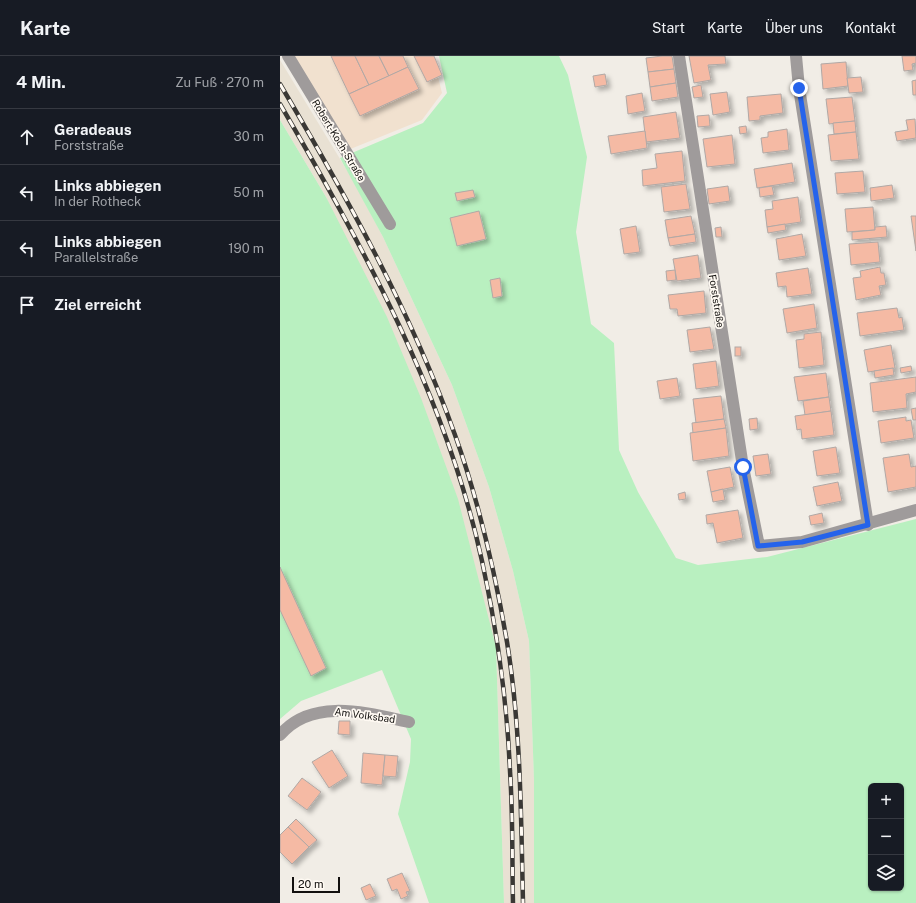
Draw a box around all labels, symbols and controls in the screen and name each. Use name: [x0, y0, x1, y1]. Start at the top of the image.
text: Karte: [20, 17, 70, 39]
text: Start: [652, 20, 685, 36]
text: Karte: [707, 20, 743, 36]
text: Über uns: [765, 20, 823, 36]
text: Kontakt: [845, 20, 896, 36]
text: 4 Min.: [16, 72, 66, 92]
text: Zu Fuß · 270 m: [175, 75, 264, 90]
route end: [790, 79, 808, 97]
street label: Robert-Koch-Straße: [310, 97, 368, 183]
text: Geradeaus: [54, 121, 132, 138]
icon: ahead: [16, 126, 38, 148]
text: 30 m: [234, 129, 264, 144]
text: Forststraße: [54, 138, 124, 153]
text: Links abbiegen: [54, 177, 161, 194]
icon: left: [16, 182, 38, 204]
text: 50 m: [233, 185, 264, 200]
text: In der Rotheck: [54, 194, 141, 209]
text: Links abbiegen: [54, 233, 161, 250]
icon: left: [16, 238, 38, 260]
text: 190 m: [228, 241, 264, 256]
text: Parallelstraße: [54, 250, 138, 265]
street label: Forststraße: [707, 273, 727, 329]
icon: arrive: [16, 294, 38, 316]
text: Ziel erreicht: [54, 296, 141, 313]
route start: [734, 458, 752, 476]
street label: Am Volksbad: [334, 705, 396, 725]
map controls: [868, 783, 904, 891]
button: +: [868, 783, 904, 819]
button: −: [868, 819, 904, 855]
button: layers: [868, 855, 904, 891]
scale bar: [292, 875, 340, 894]
text: 20 m: [298, 878, 323, 890]

